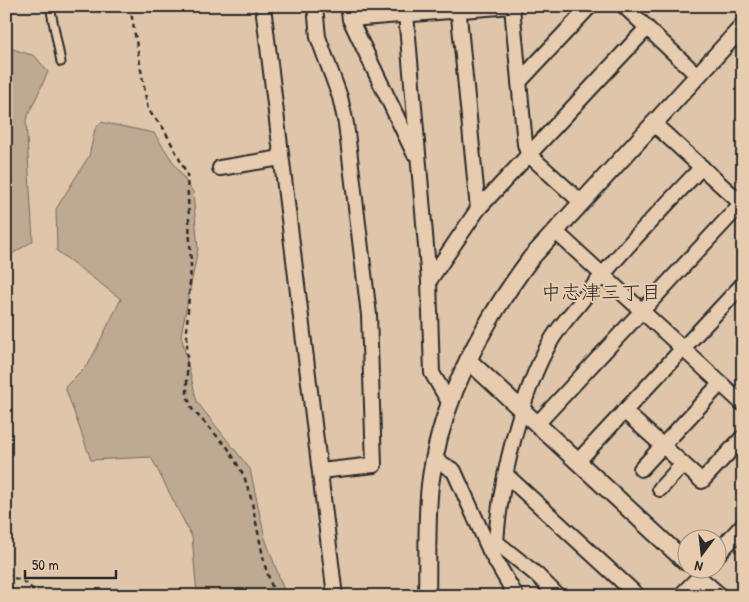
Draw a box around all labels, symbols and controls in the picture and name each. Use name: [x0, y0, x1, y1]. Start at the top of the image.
district label: 中志津三丁目: [541, 278, 661, 305]
north arrow: [676, 530, 726, 580]
scale bar: [25, 547, 116, 579]
text: 50 m: [32, 554, 59, 575]
text: N: [692, 557, 705, 577]

